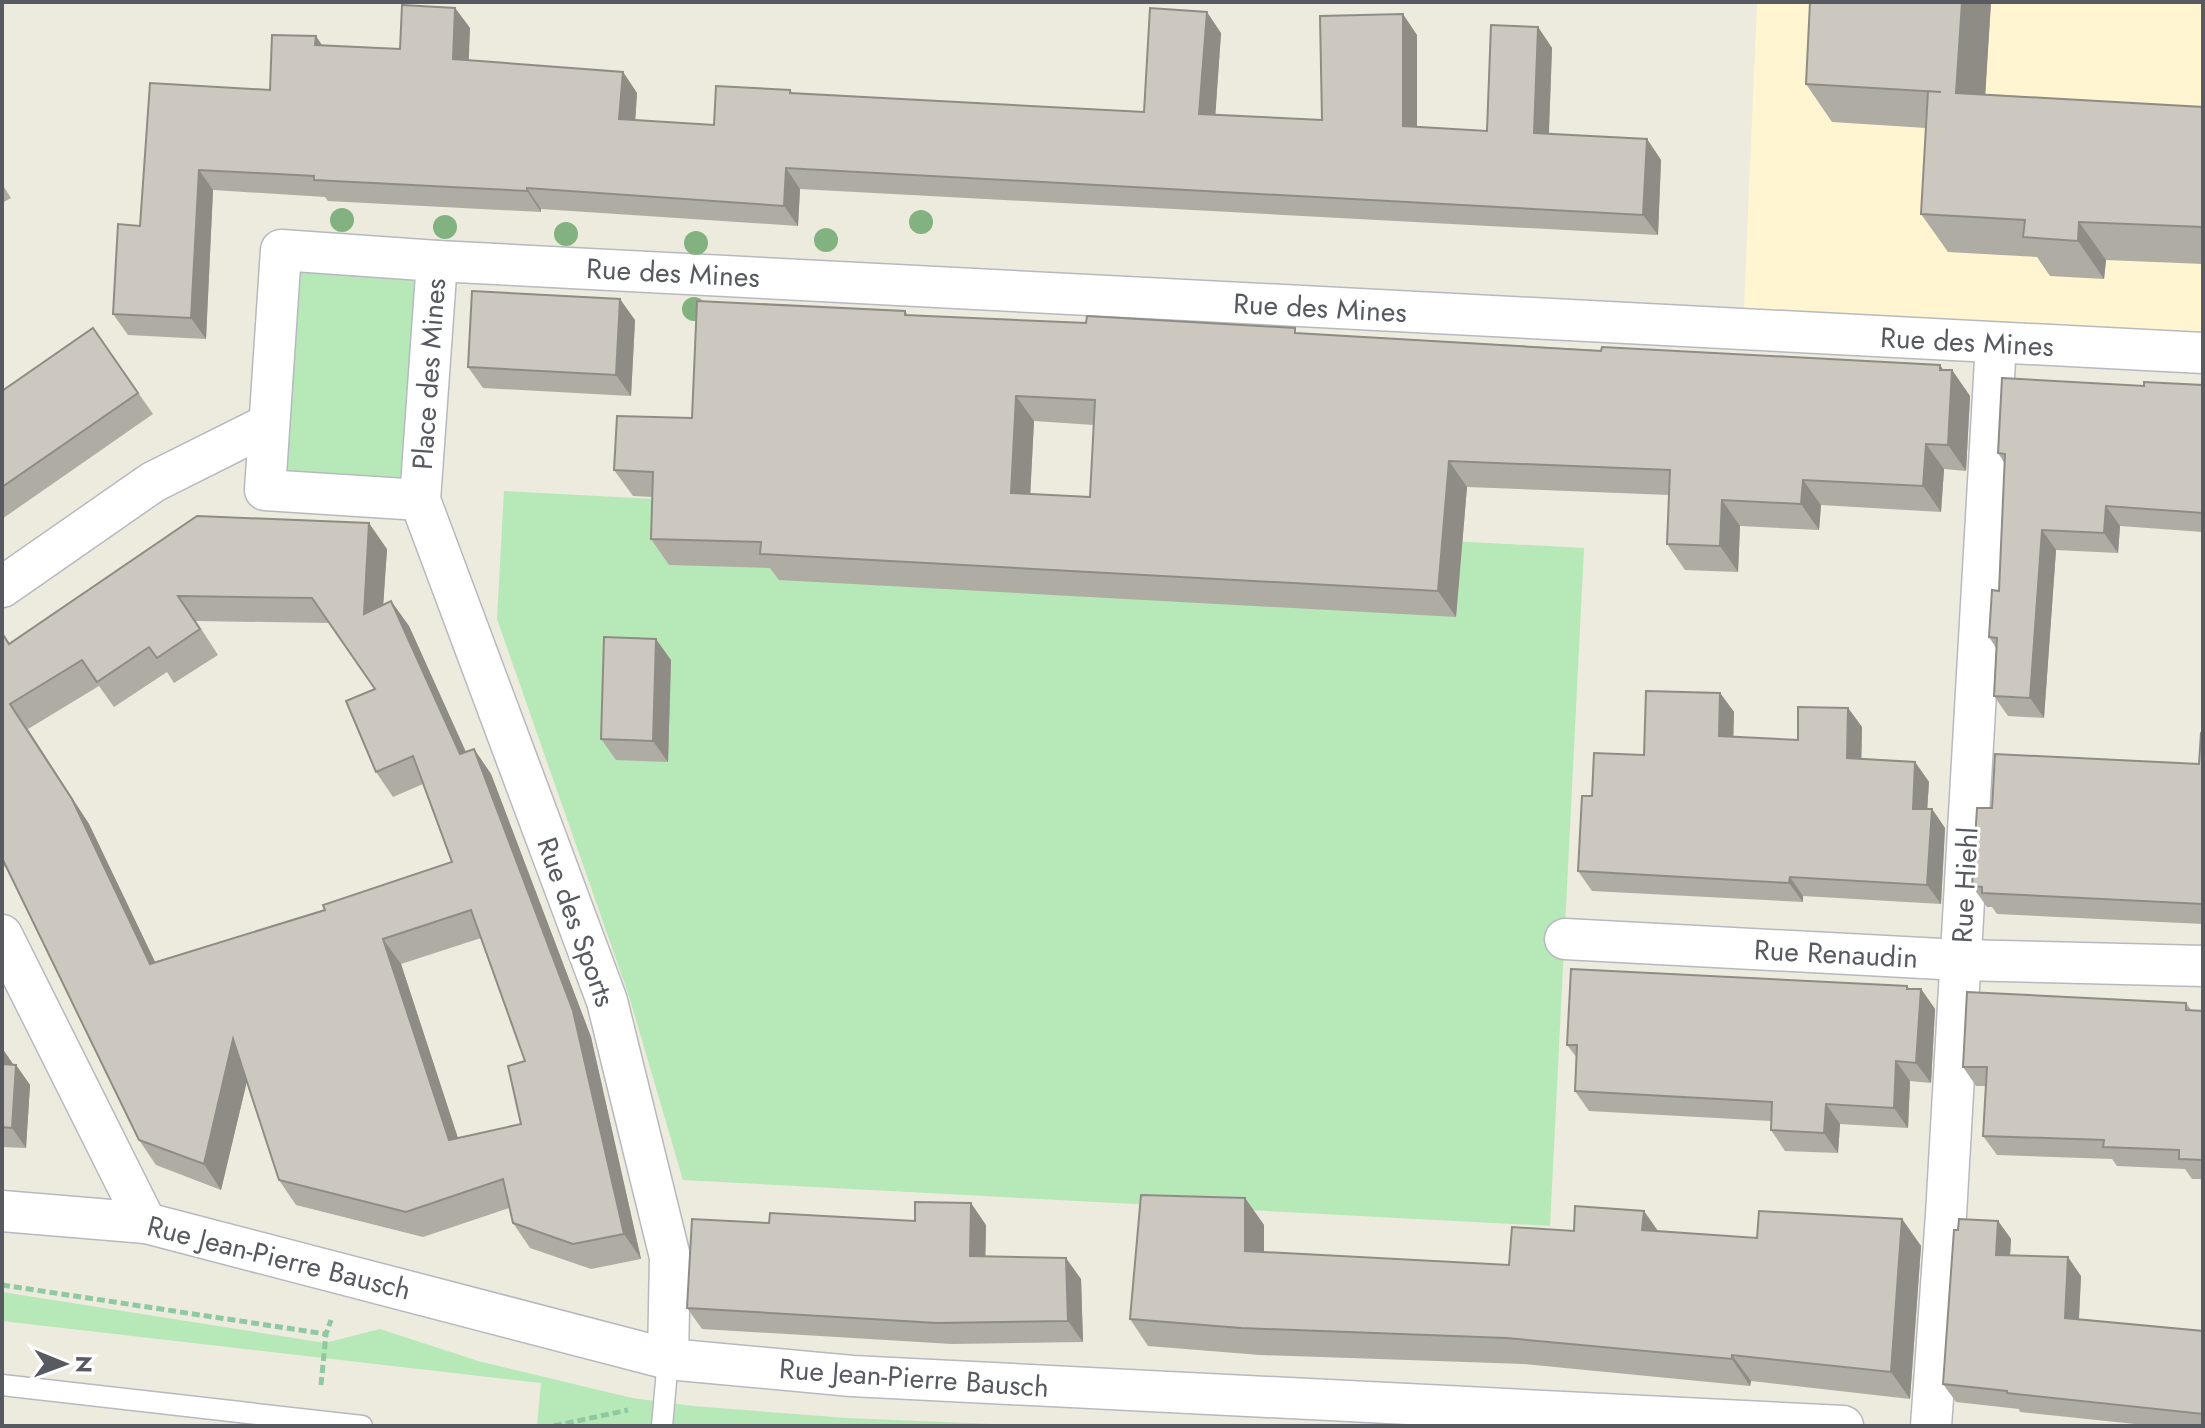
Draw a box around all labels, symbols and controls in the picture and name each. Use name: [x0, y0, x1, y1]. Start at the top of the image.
street label: Rue des Mines: [585, 248, 761, 298]
street label: Place des Mines: [402, 277, 456, 471]
street label: Rue des Mines: [1232, 283, 1408, 333]
street label: Rue des Mines: [1879, 317, 2055, 367]
street label: Rue Hiehl: [1941, 826, 1989, 944]
street label: Rue des Sports: [526, 832, 626, 1012]
street label: Rue Renaudin: [1753, 929, 1919, 979]
street label: Rue Jean-Pierre Bausch: [143, 1205, 415, 1311]
north arrow: [24, 1324, 104, 1404]
street label: Rue Jean-Pierre Bausch: [778, 1348, 1050, 1408]
text: N: [68, 1355, 100, 1373]

